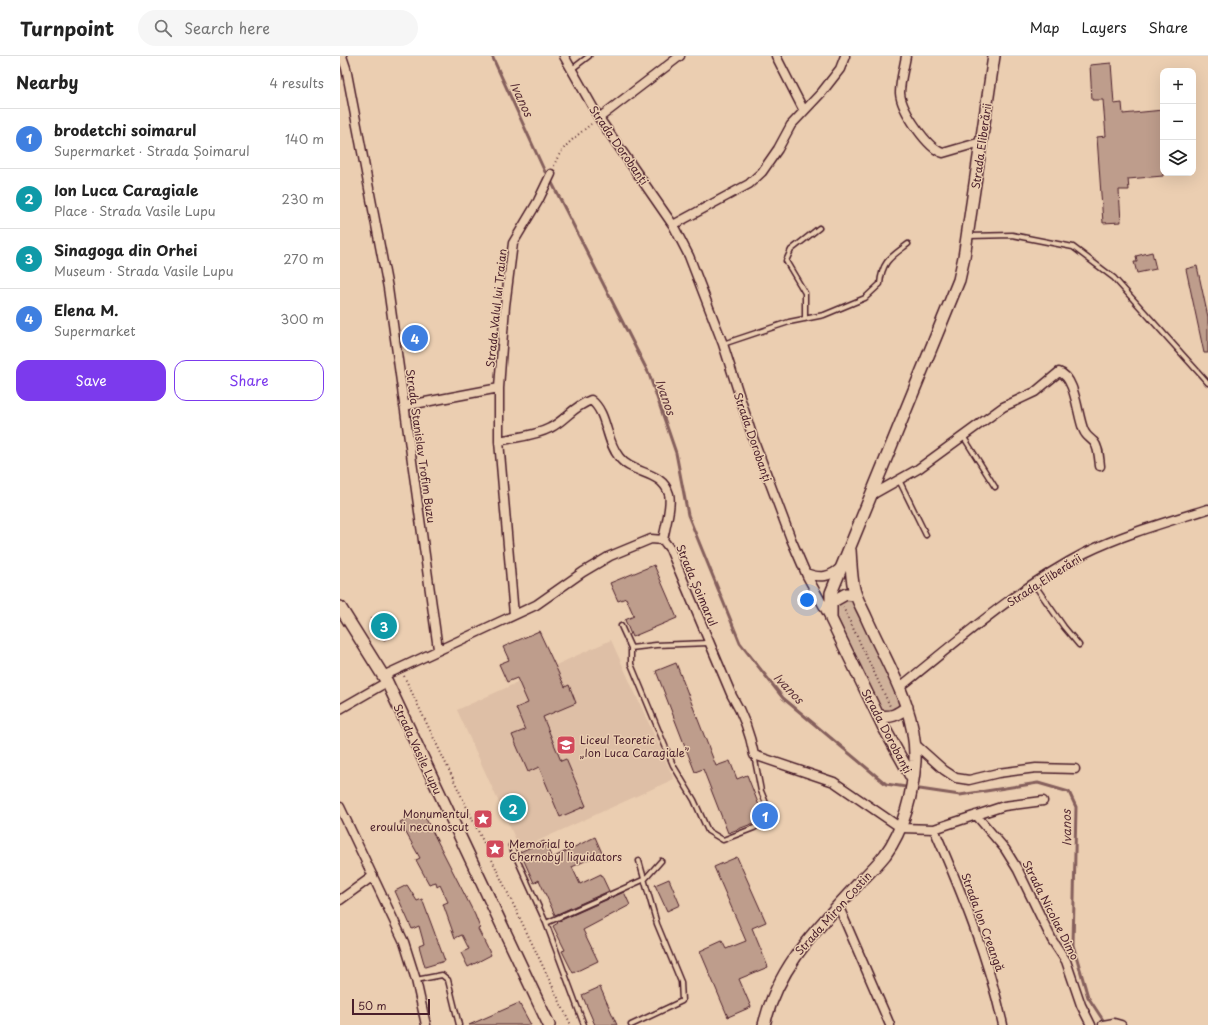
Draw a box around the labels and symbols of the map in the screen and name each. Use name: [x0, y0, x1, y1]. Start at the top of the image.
water label: Ivanos: [506, 79, 539, 121]
street label: Strada Dorobanți: [585, 102, 653, 188]
street label: Strada Eliberării: [967, 102, 995, 190]
street label: Strada Valul lui Traian: [481, 248, 511, 368]
pin: 4: [402, 323, 428, 353]
street label: Strada Stanislav Trofim Buzu: [402, 368, 440, 524]
water label: Ivanos: [652, 377, 681, 419]
street label: Strada Dorobanți: [730, 390, 776, 484]
street label: Strada Șoimarul: [672, 541, 722, 629]
street label: Strada Eliberării: [1003, 549, 1085, 611]
your location: [797, 590, 817, 610]
pin: 3: [371, 611, 397, 641]
water label: Ivanos: [770, 669, 809, 709]
street label: Strada Dorobanți: [858, 686, 916, 776]
street label: Strada Vasile Lupu: [389, 701, 447, 797]
place label: Liceul Teoretic „Ion Luca Caragiale”: [580, 731, 689, 761]
school or university icon: Liceul Teoretic „Ion Luca Caragiale”: [555, 734, 577, 756]
pin: 2: [500, 793, 526, 823]
pin: 1: [752, 801, 778, 831]
place label: Monumentul eroului necunoscut: [370, 805, 469, 835]
place icon: Monumentul eroului necunoscut: [472, 808, 494, 830]
water label: Ivanos: [1057, 808, 1075, 846]
place label: Memorial to Chernobyl liquidators: [509, 835, 622, 865]
place icon: Memorial to Chernobyl liquidators: [484, 838, 506, 860]
street label: Strada Nicolae Dimo: [1018, 857, 1084, 963]
street label: Strada Miron Costin: [791, 867, 875, 959]
street label: Strada Ion Creangă: [957, 870, 1009, 974]
scale bar: [352, 997, 430, 1016]

